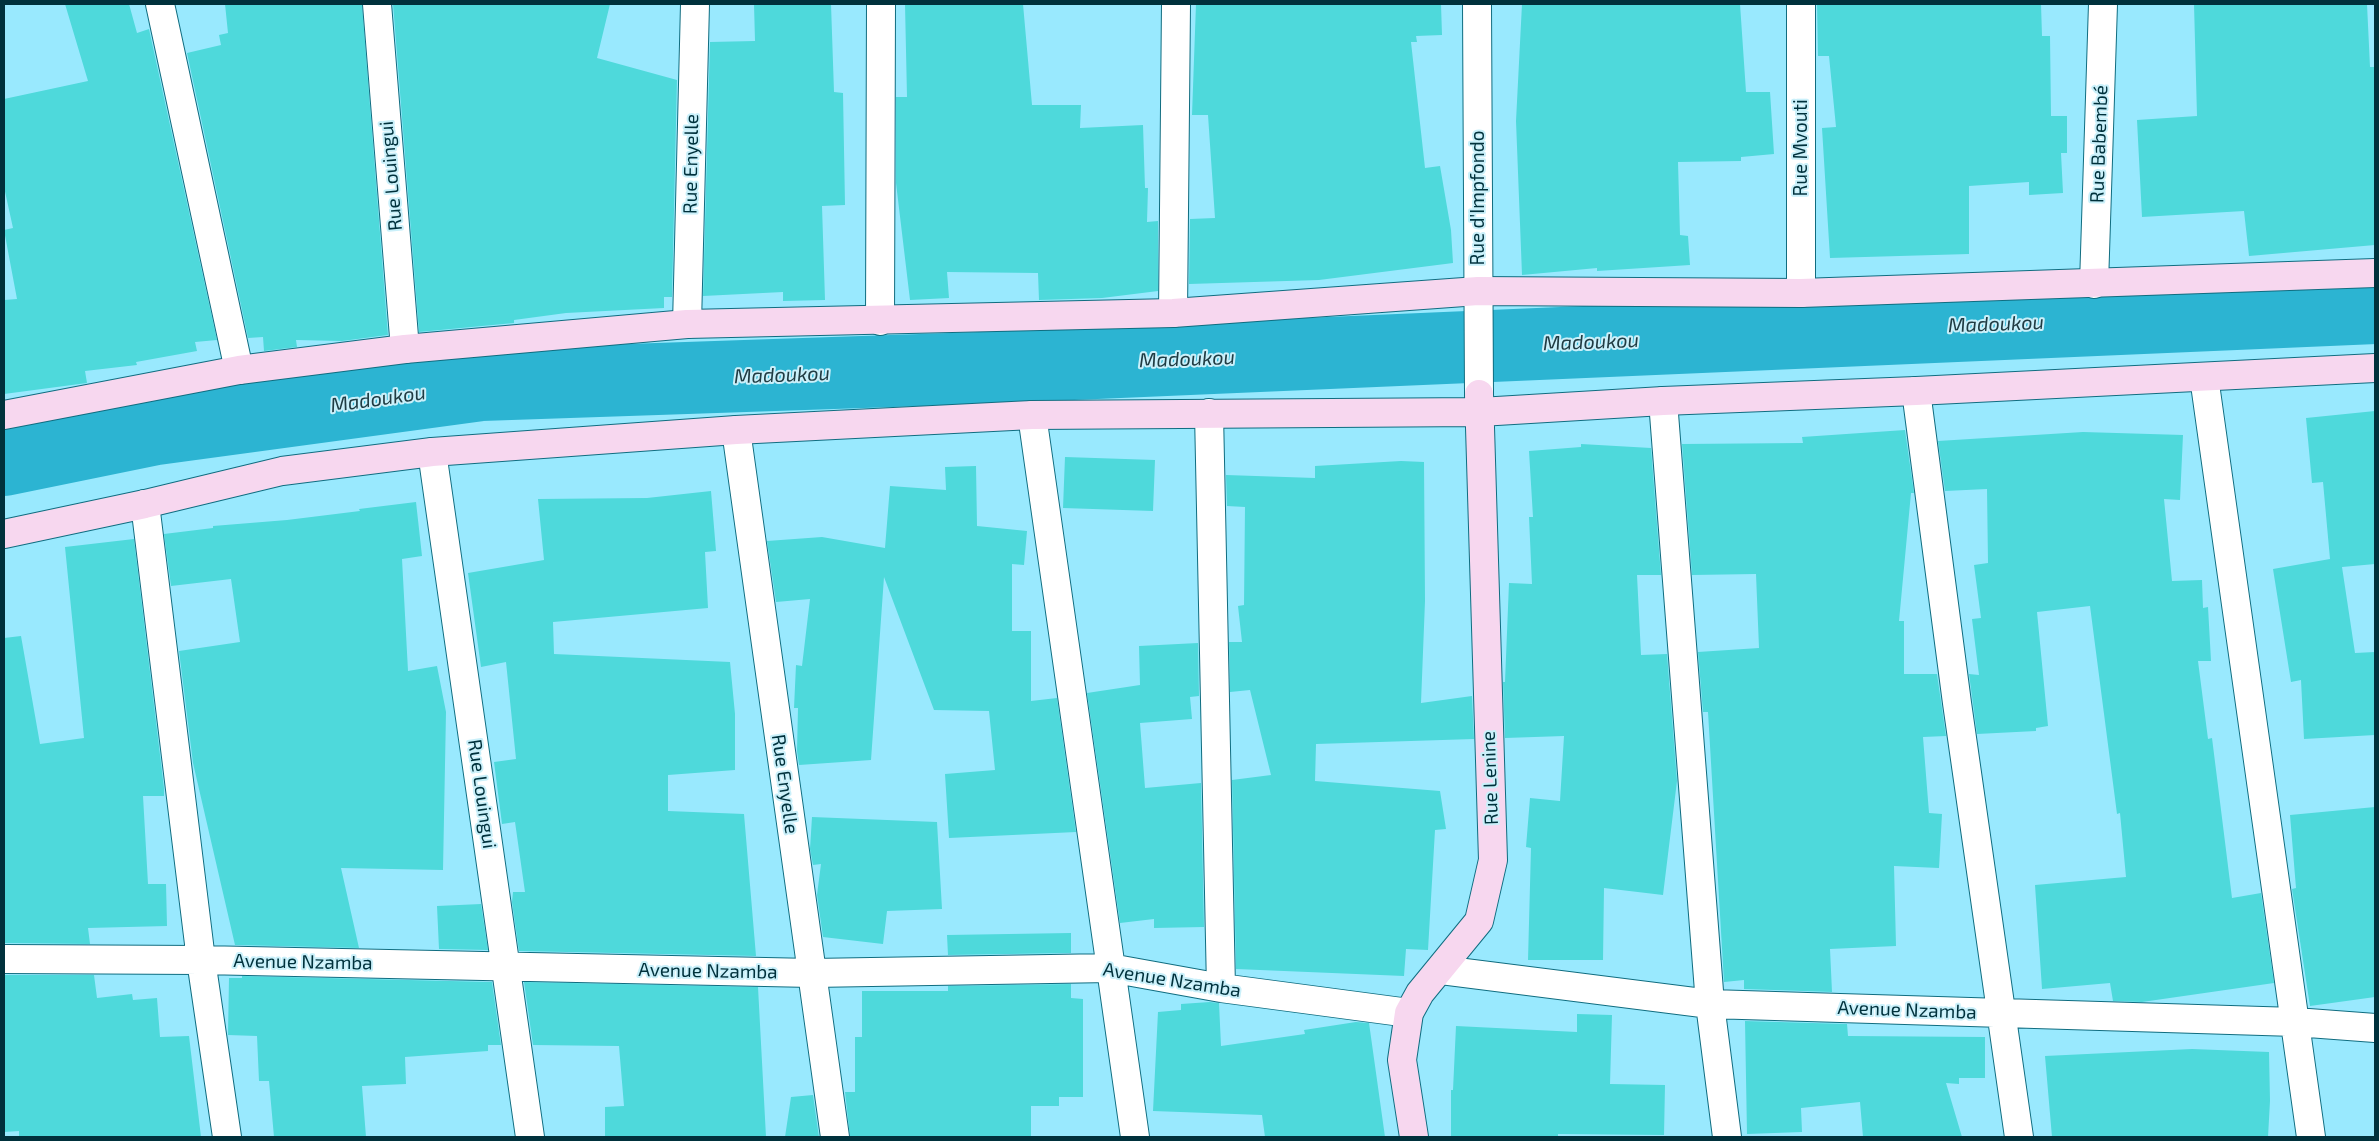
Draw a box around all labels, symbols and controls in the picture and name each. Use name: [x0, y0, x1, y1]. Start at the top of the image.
street label: Rue Babembé: [2086, 85, 2112, 203]
street label: Rue Mvouti: [1790, 99, 1812, 197]
street label: Rue Enyelle: [679, 114, 703, 214]
street label: Rue Louingui: [375, 120, 407, 232]
street label: Rue d'Impfondo: [1467, 130, 1489, 266]
water label: Madoukou: [1948, 310, 2044, 338]
water label: Madoukou: [1543, 328, 1639, 356]
water label: Madoukou: [1139, 345, 1235, 373]
water label: Madoukou: [734, 361, 830, 389]
water label: Madoukou: [329, 380, 427, 418]
street label: Rue Lenine: [1477, 731, 1503, 825]
street label: Rue Enyelle: [767, 733, 803, 835]
street label: Rue Louingui: [463, 738, 501, 850]
street label: Avenue Nzamba: [233, 949, 373, 975]
street label: Avenue Nzamba: [638, 958, 778, 984]
street label: Avenue Nzamba: [1101, 958, 1243, 1002]
street label: Avenue Nzamba: [1837, 996, 1977, 1024]

